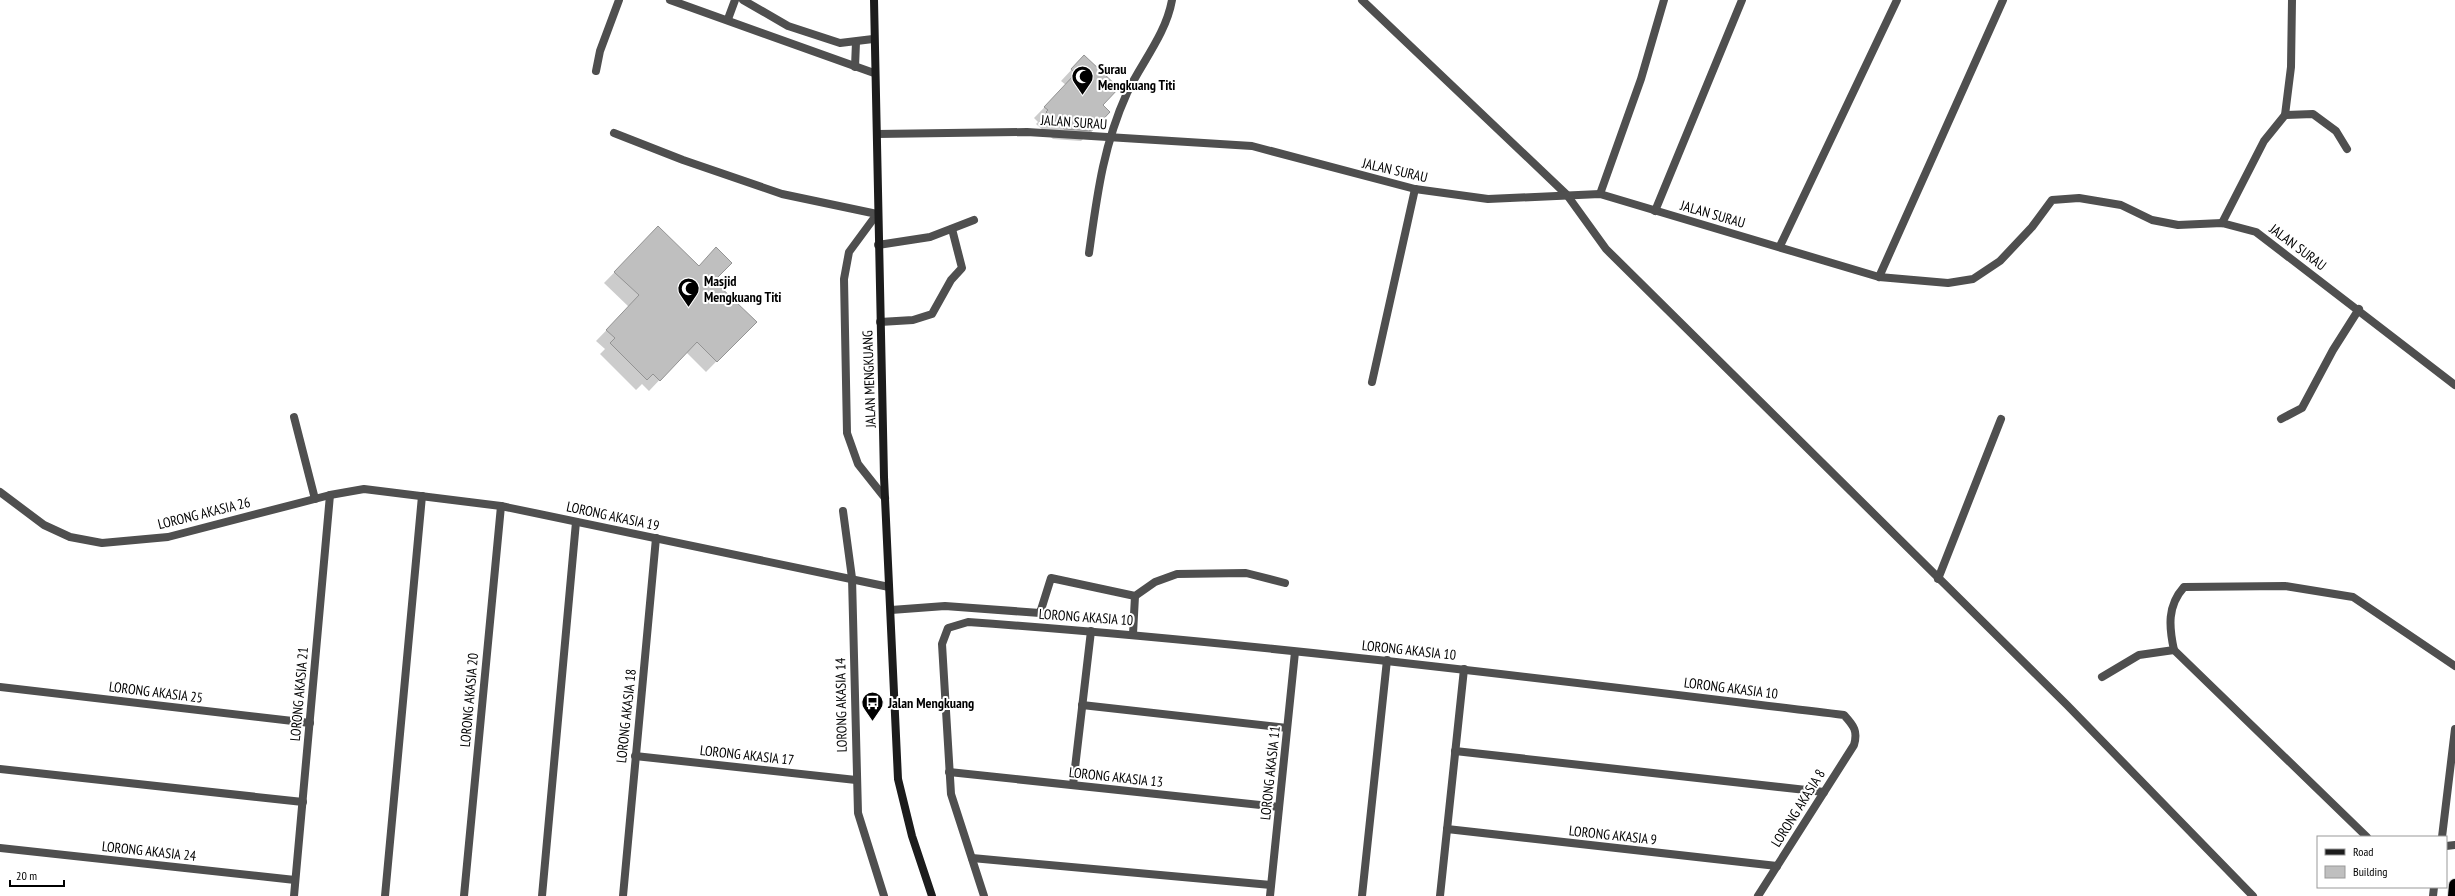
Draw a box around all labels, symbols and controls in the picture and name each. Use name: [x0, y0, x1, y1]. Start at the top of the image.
place label: Surau Mengkuang Titi: [1098, 60, 1176, 94]
mosque icon: Surau Mengkuang Titi: [1069, 64, 1095, 97]
street label: JALAN SURAU: [1039, 111, 1108, 133]
street label: JALAN SURAU: [1360, 154, 1429, 186]
street label: JALAN SURAU: [1678, 196, 1748, 232]
street label: JALAN SURAU: [2265, 219, 2330, 274]
place label: Masjid Mengkuang Titi: [704, 272, 782, 306]
mosque icon: Masjid Mengkuang Titi: [675, 276, 701, 309]
street label: JALAN MENGKUANG: [858, 330, 880, 429]
street label: LORONG AKASIA 26: [156, 493, 252, 533]
street label: LORONG AKASIA 19: [565, 497, 661, 535]
street label: LORONG AKASIA 10: [1038, 605, 1134, 629]
street label: LORONG AKASIA 10: [1361, 636, 1457, 664]
street label: LORONG AKASIA 21: [286, 646, 312, 742]
street label: LORONG AKASIA 20: [456, 652, 482, 748]
street label: LORONG AKASIA 14: [831, 657, 851, 752]
street label: LORONG AKASIA 18: [612, 668, 640, 764]
street label: LORONG AKASIA 10: [1683, 673, 1779, 703]
street label: LORONG AKASIA 25: [108, 677, 204, 707]
bus stop icon: Jalan Mengkuang: [859, 690, 885, 723]
place label: Jalan Mengkuang: [887, 694, 974, 712]
street label: LORONG AKASIA 11: [1256, 725, 1284, 821]
street label: LORONG AKASIA 17: [699, 741, 795, 769]
street label: LORONG AKASIA 13: [1068, 763, 1164, 791]
street label: LORONG AKASIA 8: [1767, 766, 1829, 850]
street label: LORONG AKASIA 9: [1568, 821, 1658, 849]
legend: [2317, 836, 2447, 888]
street label: LORONG AKASIA 24: [101, 837, 198, 865]
text: Road: [2353, 844, 2373, 859]
scale bar: [10, 862, 64, 888]
text: Building: [2353, 864, 2388, 879]
text: 20 m: [16, 868, 37, 883]

